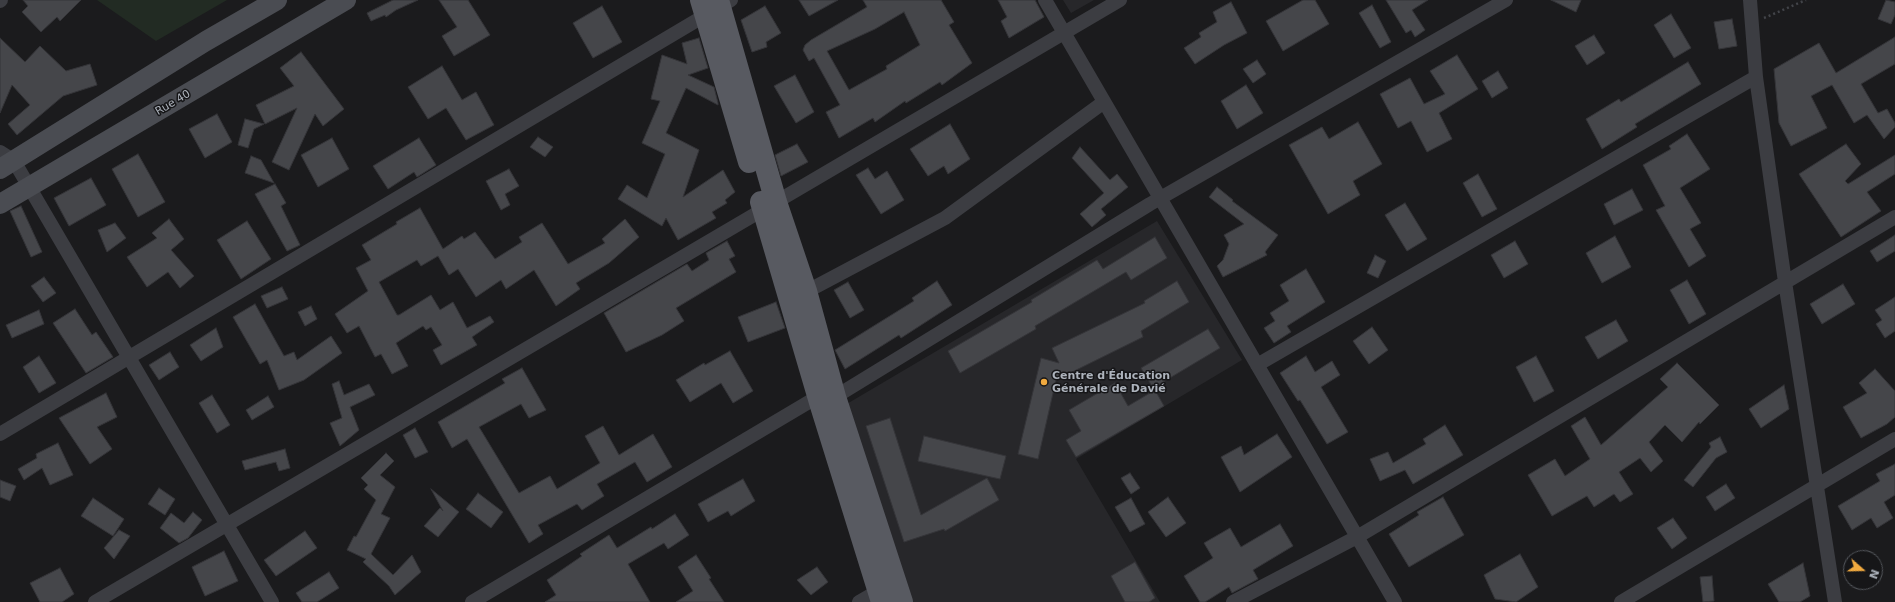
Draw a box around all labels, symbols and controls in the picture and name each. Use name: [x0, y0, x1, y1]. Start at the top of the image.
street label: Rue 40: [153, 87, 193, 119]
place label: Centre d'Éducation Générale de Davié: [1052, 369, 1170, 395]
marker: Centre d'Éducation Générale de Davié: [1039, 377, 1049, 387]
north arrow: [1843, 550, 1883, 590]
text: N: [1866, 567, 1881, 580]

